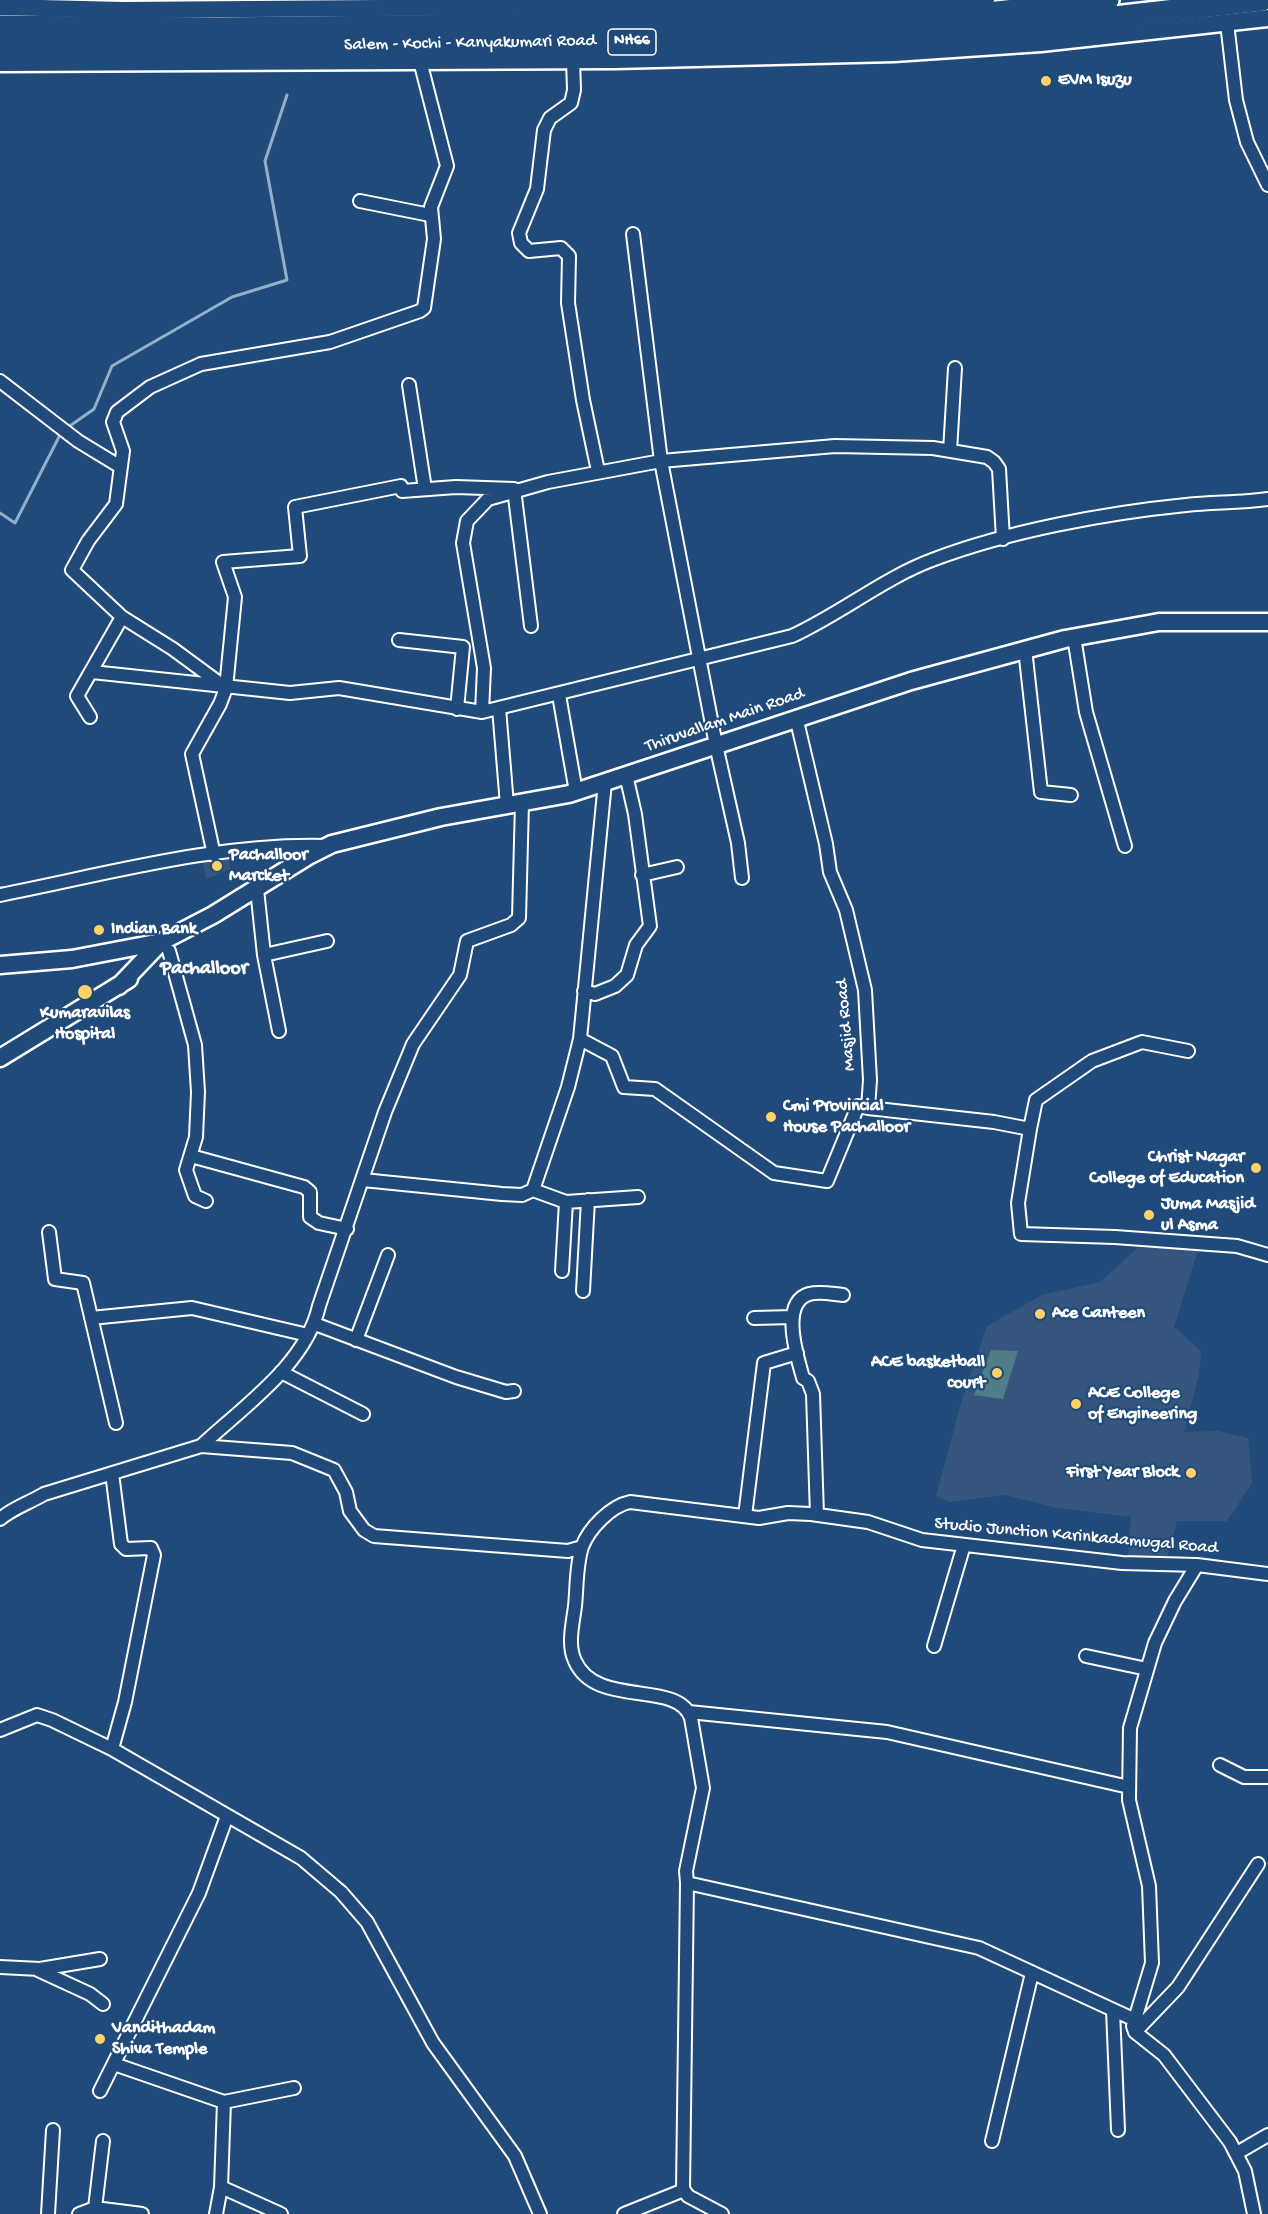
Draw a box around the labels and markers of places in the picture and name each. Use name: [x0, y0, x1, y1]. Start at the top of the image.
place label: EVM Isuzu: [1058, 70, 1132, 92]
marker: EVM Isuzu: [1039, 74, 1053, 88]
place label: Pachalloor Marcket: [229, 845, 308, 888]
marker: Pachalloor Marcket: [210, 859, 224, 873]
place label: Indian Bank: [111, 919, 197, 941]
marker: Indian Bank: [92, 923, 106, 937]
marker: Kumaravilas Hospital: [76, 983, 94, 1001]
place label: Kumaravilas Hospital: [40, 1003, 130, 1046]
place label: Cmi Provincial House Pachalloor: [783, 1096, 910, 1138]
marker: Cmi Provincial House Pachalloor: [764, 1110, 778, 1124]
place label: Christ Nagar College of Education: [1089, 1147, 1244, 1190]
marker: Christ Nagar College of Education: [1249, 1161, 1263, 1175]
place label: Juma Masjid ul Asma: [1161, 1194, 1255, 1236]
marker: Juma Masjid ul Asma: [1142, 1208, 1156, 1222]
place label: Ace Canteen: [1052, 1303, 1145, 1325]
marker: Ace Canteen: [1033, 1307, 1047, 1321]
place label: ACE basketball court: [871, 1352, 985, 1394]
marker: ACE basketball court: [990, 1366, 1004, 1380]
place label: ACE College of Engineering: [1088, 1383, 1197, 1426]
marker: ACE College of Engineering: [1069, 1397, 1083, 1411]
place label: First Year Block: [1066, 1462, 1179, 1484]
marker: First Year Block: [1184, 1466, 1198, 1480]
place label: Vandithadam Shiva Temple: [112, 2018, 215, 2060]
marker: Vandithadam Shiva Temple: [93, 2032, 107, 2046]

